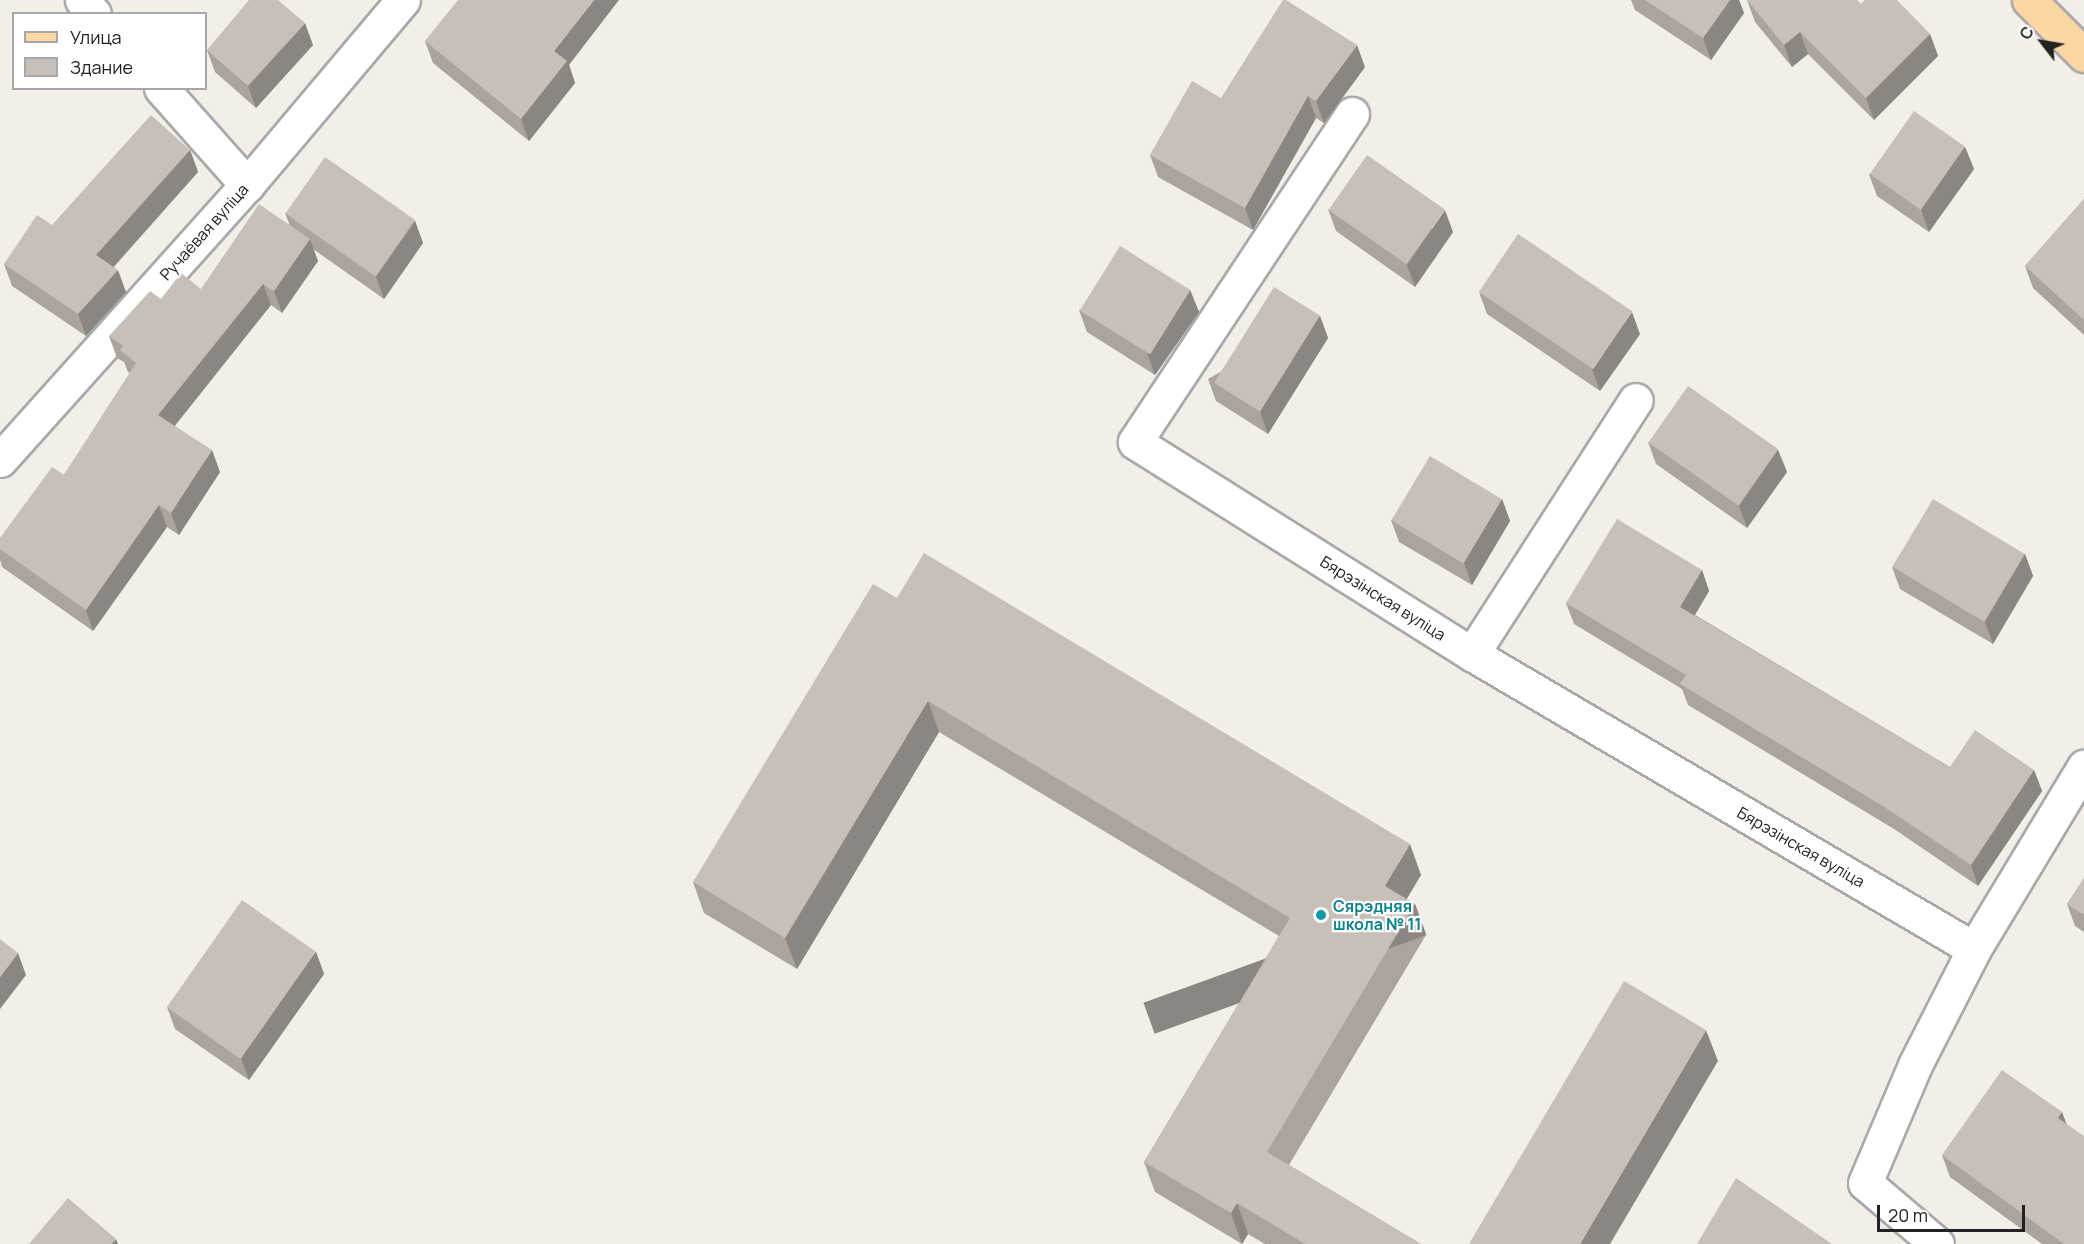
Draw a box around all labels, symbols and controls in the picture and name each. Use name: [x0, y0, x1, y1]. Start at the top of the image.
legend: [12, 12, 207, 90]
north arrow: [2012, 12, 2072, 72]
text: С: [2014, 22, 2039, 43]
text: Улица: [70, 25, 122, 49]
text: Здание: [70, 55, 133, 79]
street label: Ручаёвая вуліца: [156, 180, 252, 284]
street label: Бярэзінская вуліца: [1317, 552, 1449, 644]
street label: Бярэзінская вуліца: [1734, 803, 1868, 891]
place label: Сярэдняя школа № 11: [1333, 896, 1421, 934]
marker: Сярэдняя школа № 11: [1314, 908, 1328, 922]
scale bar: [1880, 1193, 2028, 1231]
text: 20 m: [1888, 1203, 1928, 1227]

